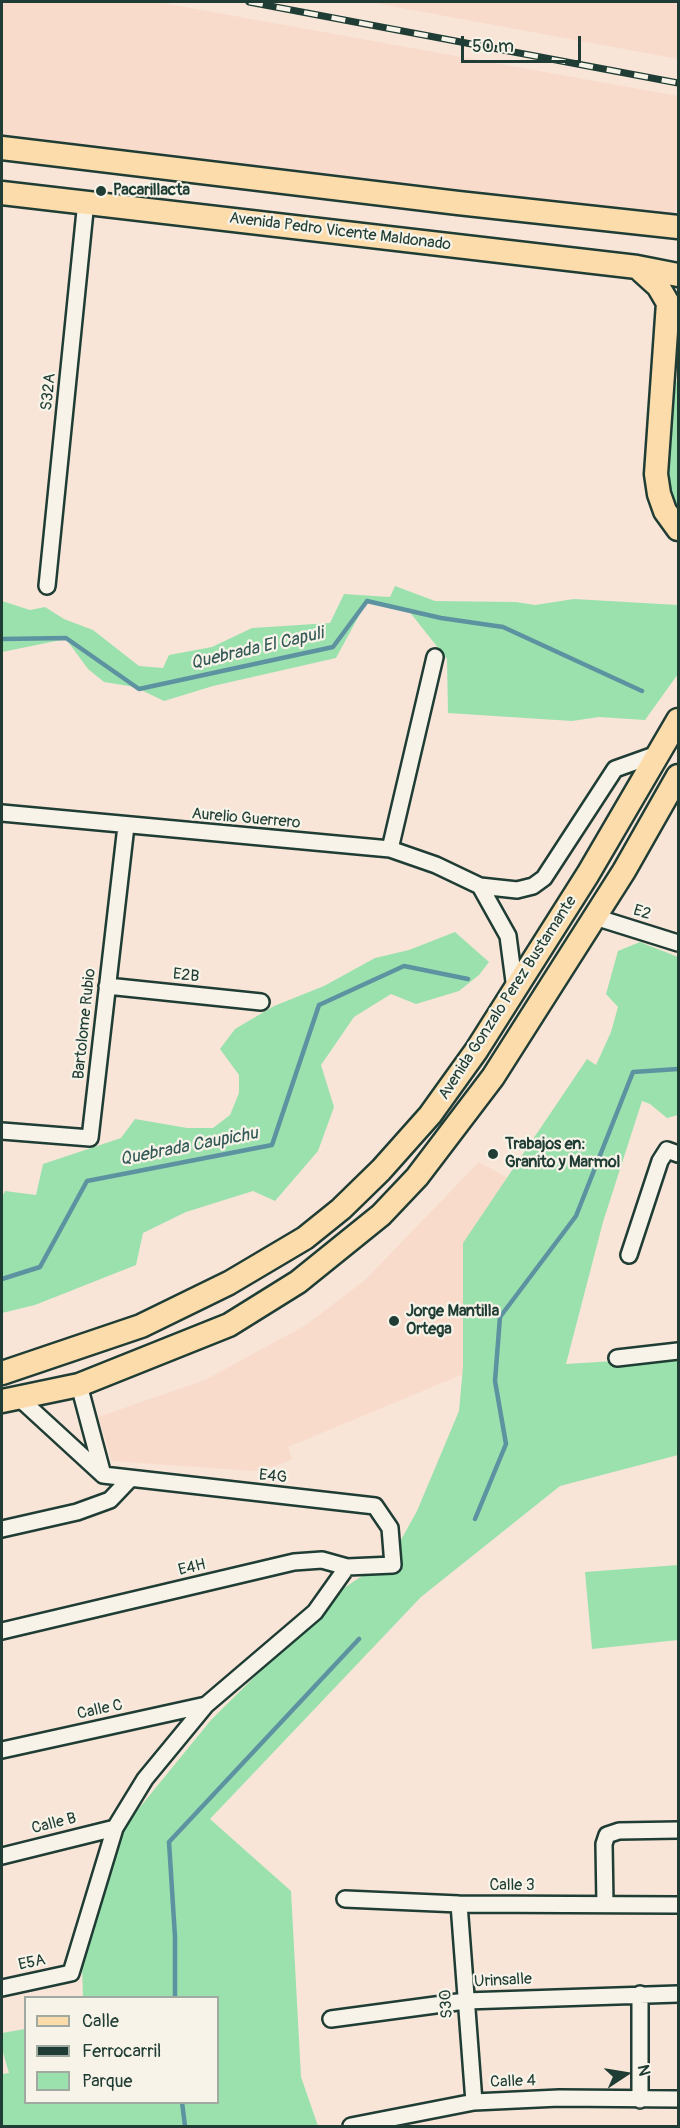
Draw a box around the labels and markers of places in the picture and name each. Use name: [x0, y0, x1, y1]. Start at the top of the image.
place label: Pacarillacta: [113, 181, 190, 201]
marker: Pacarillacta: [94, 184, 108, 198]
place label: Trabajos en: Granito y Marmol: [505, 1135, 620, 1173]
marker: Trabajos en: Granito y Marmol: [486, 1147, 500, 1161]
place label: Jorge Mantilla Ortega: [406, 1302, 499, 1340]
marker: Jorge Mantilla Ortega: [387, 1314, 401, 1328]

